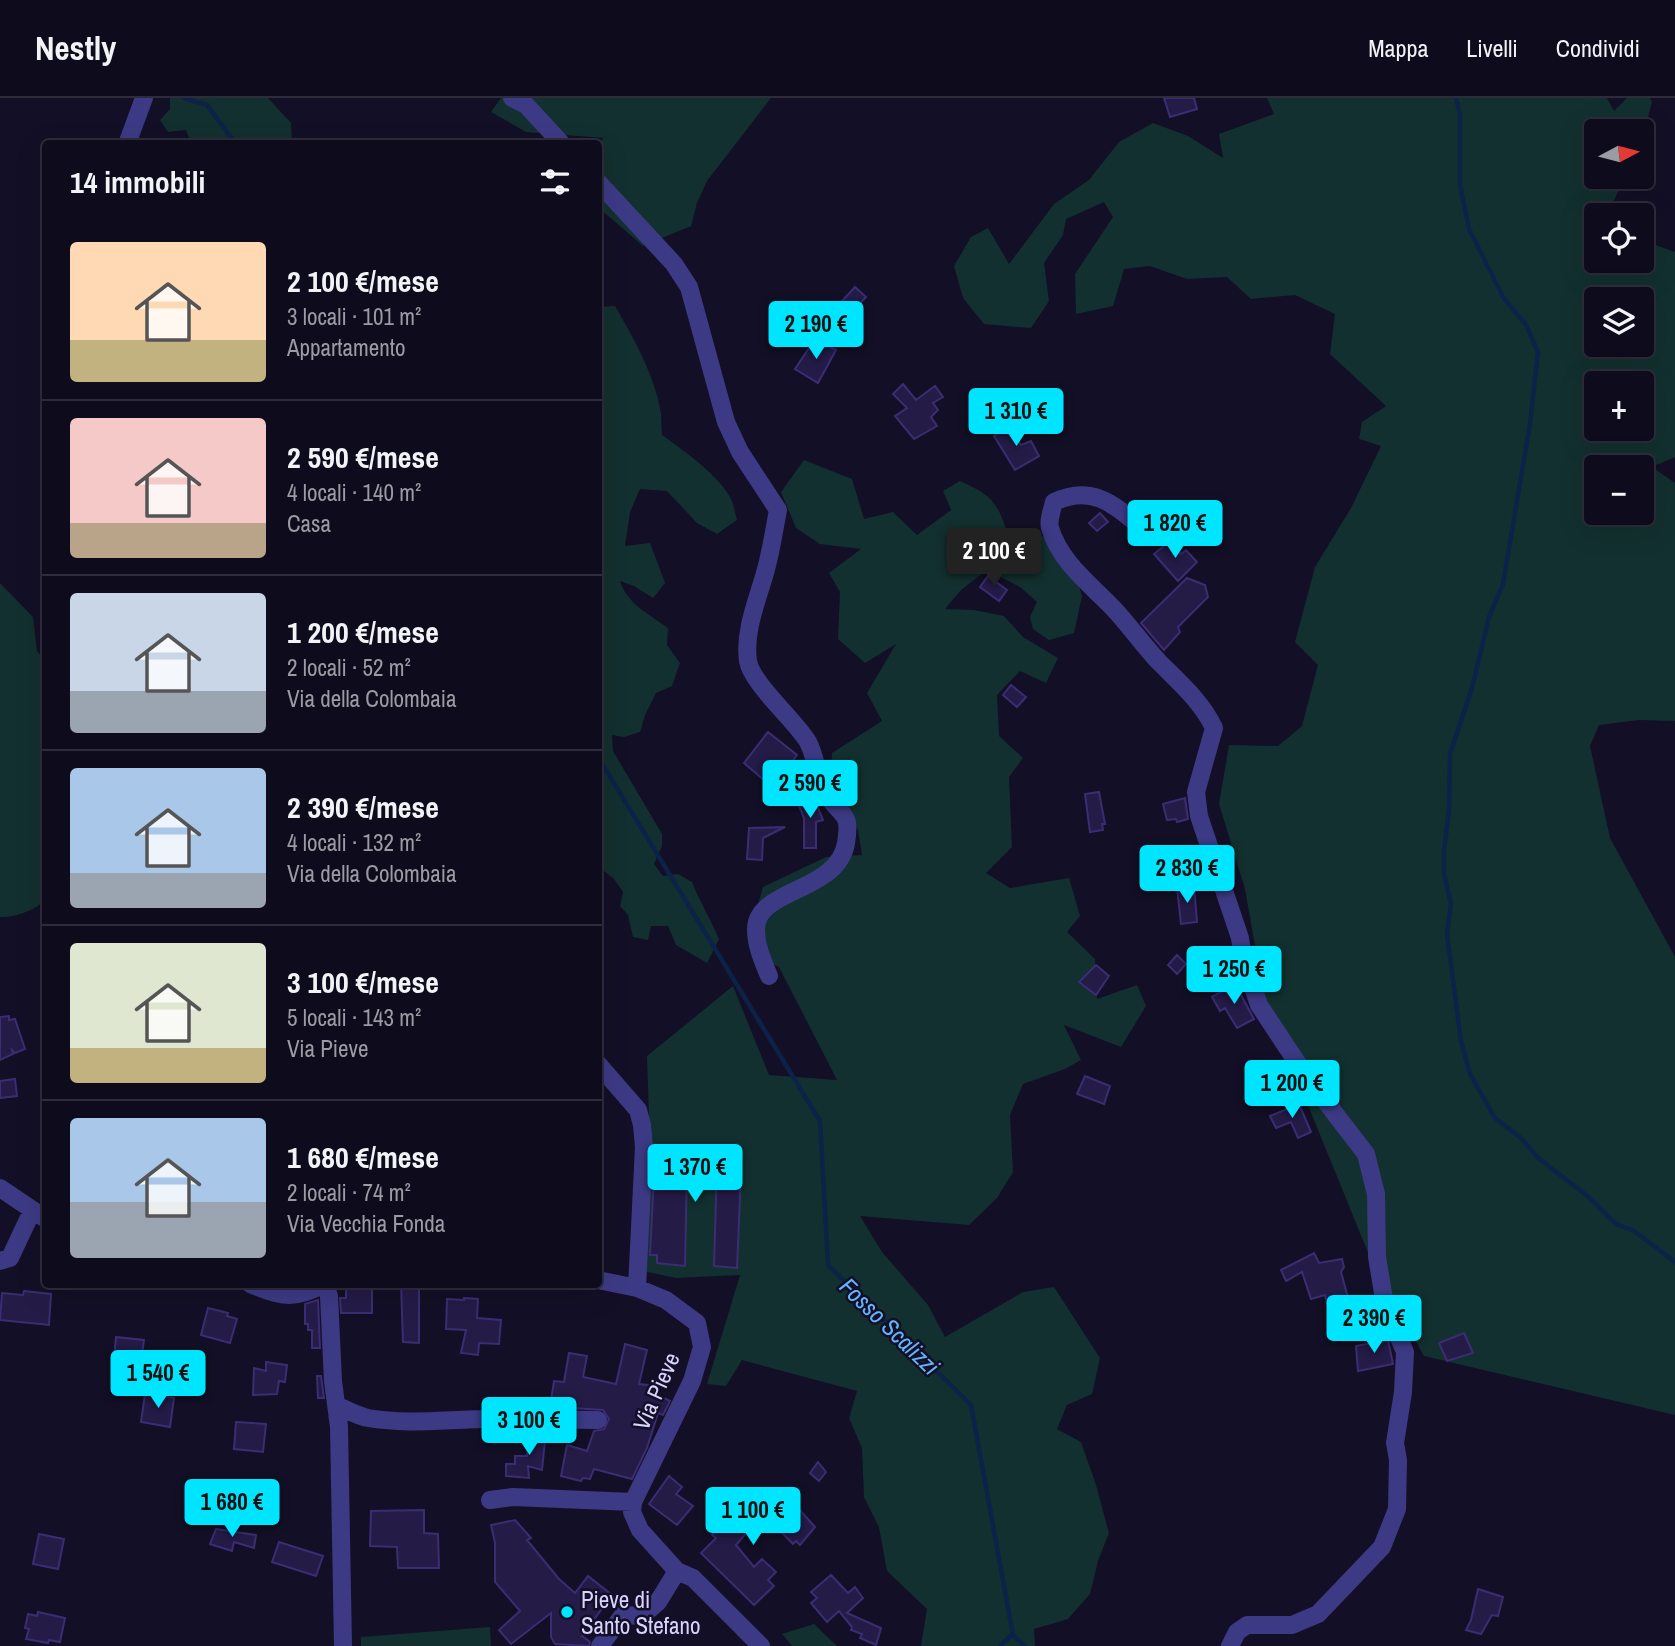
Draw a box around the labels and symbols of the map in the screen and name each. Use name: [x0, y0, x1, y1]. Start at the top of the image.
north arrow: [1584, 119, 1654, 189]
pin: 2 190 €: [751, 302, 881, 361]
pin: 1 310 €: [951, 388, 1081, 448]
pin: 1 820 €: [1110, 500, 1240, 560]
pin: 2 100 €: [929, 528, 1059, 588]
pin: 2 590 €: [745, 760, 875, 820]
pin: 2 830 €: [1122, 846, 1252, 905]
pin: 1 250 €: [1169, 946, 1299, 1006]
pin: 1 200 €: [1227, 1060, 1357, 1120]
pin: 1 370 €: [630, 1144, 760, 1204]
water label: Fosso Scalizzi: [833, 1270, 947, 1382]
pin: 2 390 €: [1309, 1296, 1439, 1355]
street label: Via Pieve: [625, 1347, 687, 1435]
pin: 1 540 €: [93, 1350, 223, 1410]
pin: 3 100 €: [464, 1398, 594, 1457]
pin: 1 680 €: [167, 1480, 297, 1539]
pin: 1 100 €: [688, 1488, 818, 1547]
place label: Pieve di Santo Stefano: [581, 1584, 701, 1641]
marker: Pieve di Santo Stefano: [559, 1604, 575, 1620]

